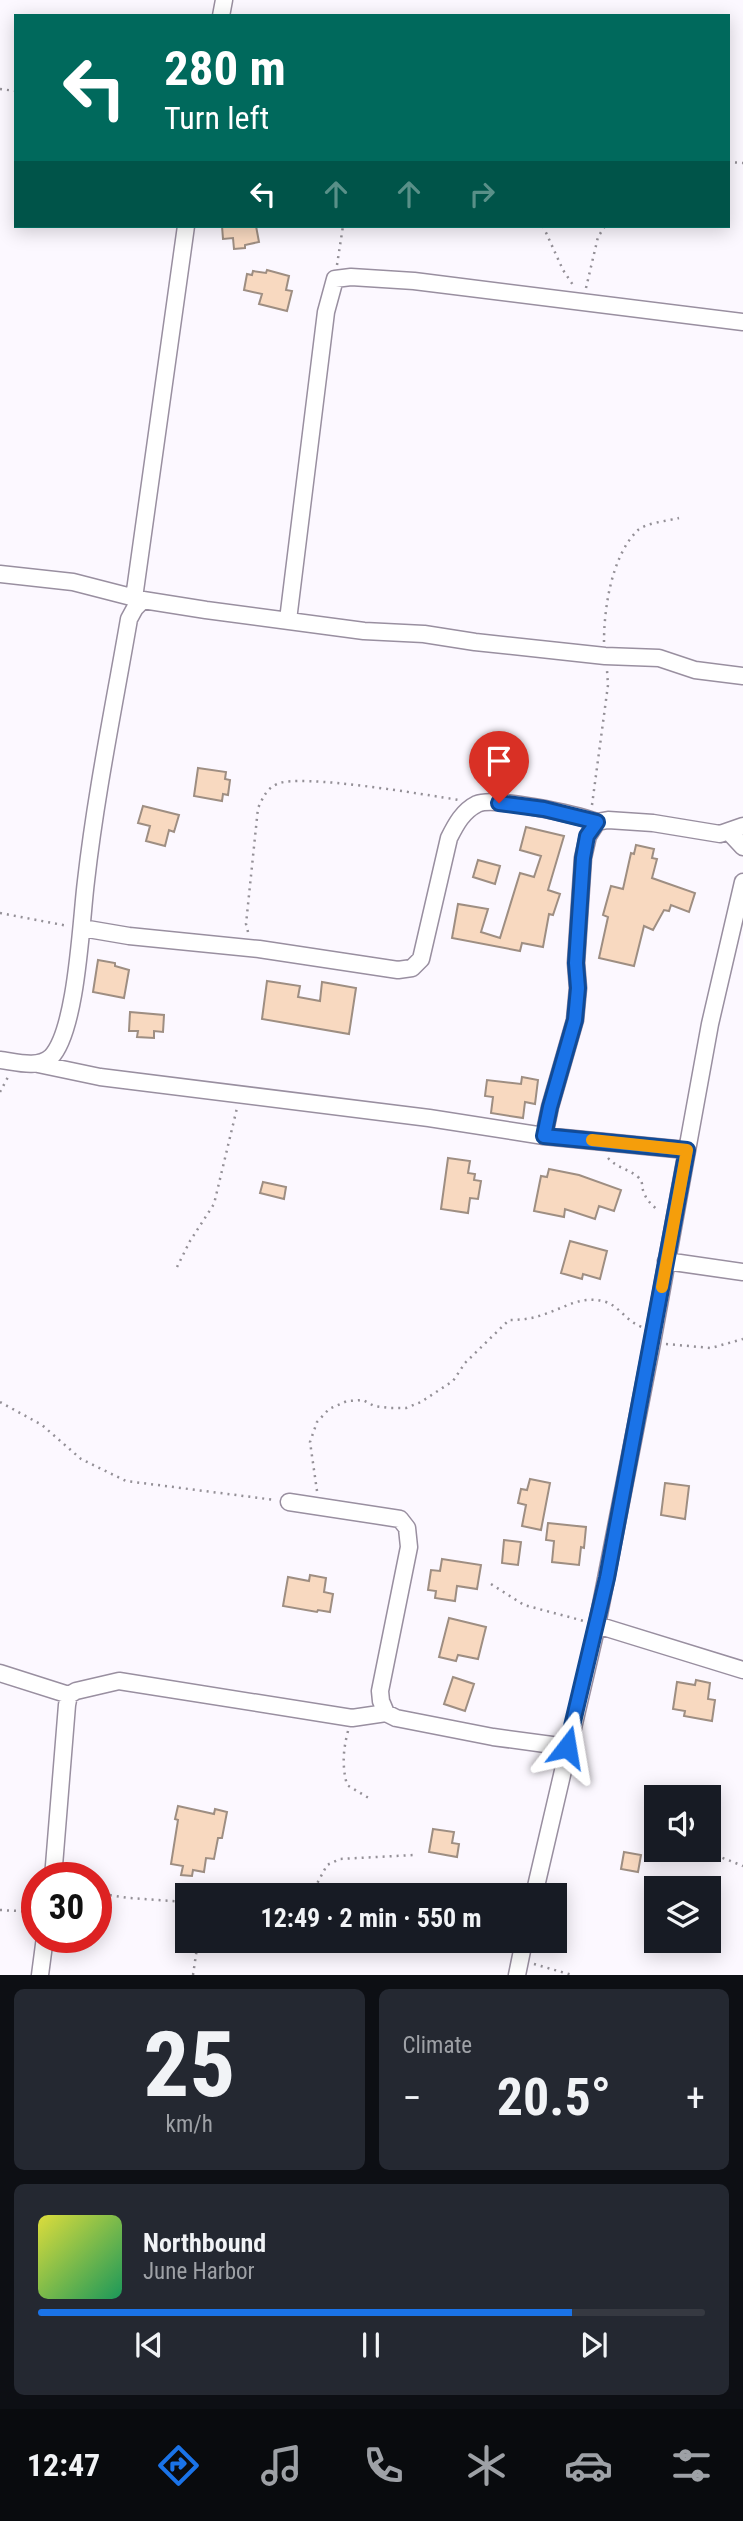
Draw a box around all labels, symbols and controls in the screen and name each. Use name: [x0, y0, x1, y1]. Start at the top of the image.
text: 280 m: [164, 40, 286, 97]
icon: left: [49, 42, 140, 133]
text: Turn left: [164, 99, 269, 137]
icon: left: [244, 175, 282, 213]
icon: ahead: [317, 175, 355, 213]
icon: ahead: [390, 175, 428, 213]
icon: right: [463, 175, 501, 213]
pin: [469, 731, 529, 803]
icon: arrive: [480, 742, 518, 780]
position arrow: [530, 1710, 604, 1784]
map controls: [644, 1785, 721, 1953]
button: sound: [644, 1785, 721, 1862]
speed limit sign: 30: [21, 1862, 112, 1953]
button: layers: [644, 1876, 721, 1953]
text: 12:49 · 2 min · 550 m: [261, 1903, 481, 1933]
text: 25: [143, 2012, 235, 2118]
text: Climate: [403, 2032, 472, 2059]
text: 20.5°: [497, 2067, 611, 2128]
text: −: [403, 2076, 422, 2120]
text: +: [686, 2076, 705, 2120]
text: km/h: [166, 2111, 213, 2138]
text: Northbound: [143, 2228, 266, 2258]
text: June Harbor: [143, 2258, 255, 2285]
icon: previous: [130, 2326, 168, 2364]
icon: pause: [352, 2326, 390, 2364]
icon: next: [575, 2326, 613, 2364]
icon: directions: [154, 2441, 203, 2490]
icon: music: [257, 2441, 306, 2490]
icon: phone: [359, 2441, 408, 2490]
icon: climate: [462, 2441, 511, 2490]
icon: car: [564, 2441, 613, 2490]
icon: filters: [667, 2441, 716, 2490]
text: 12:47: [27, 2446, 100, 2484]

